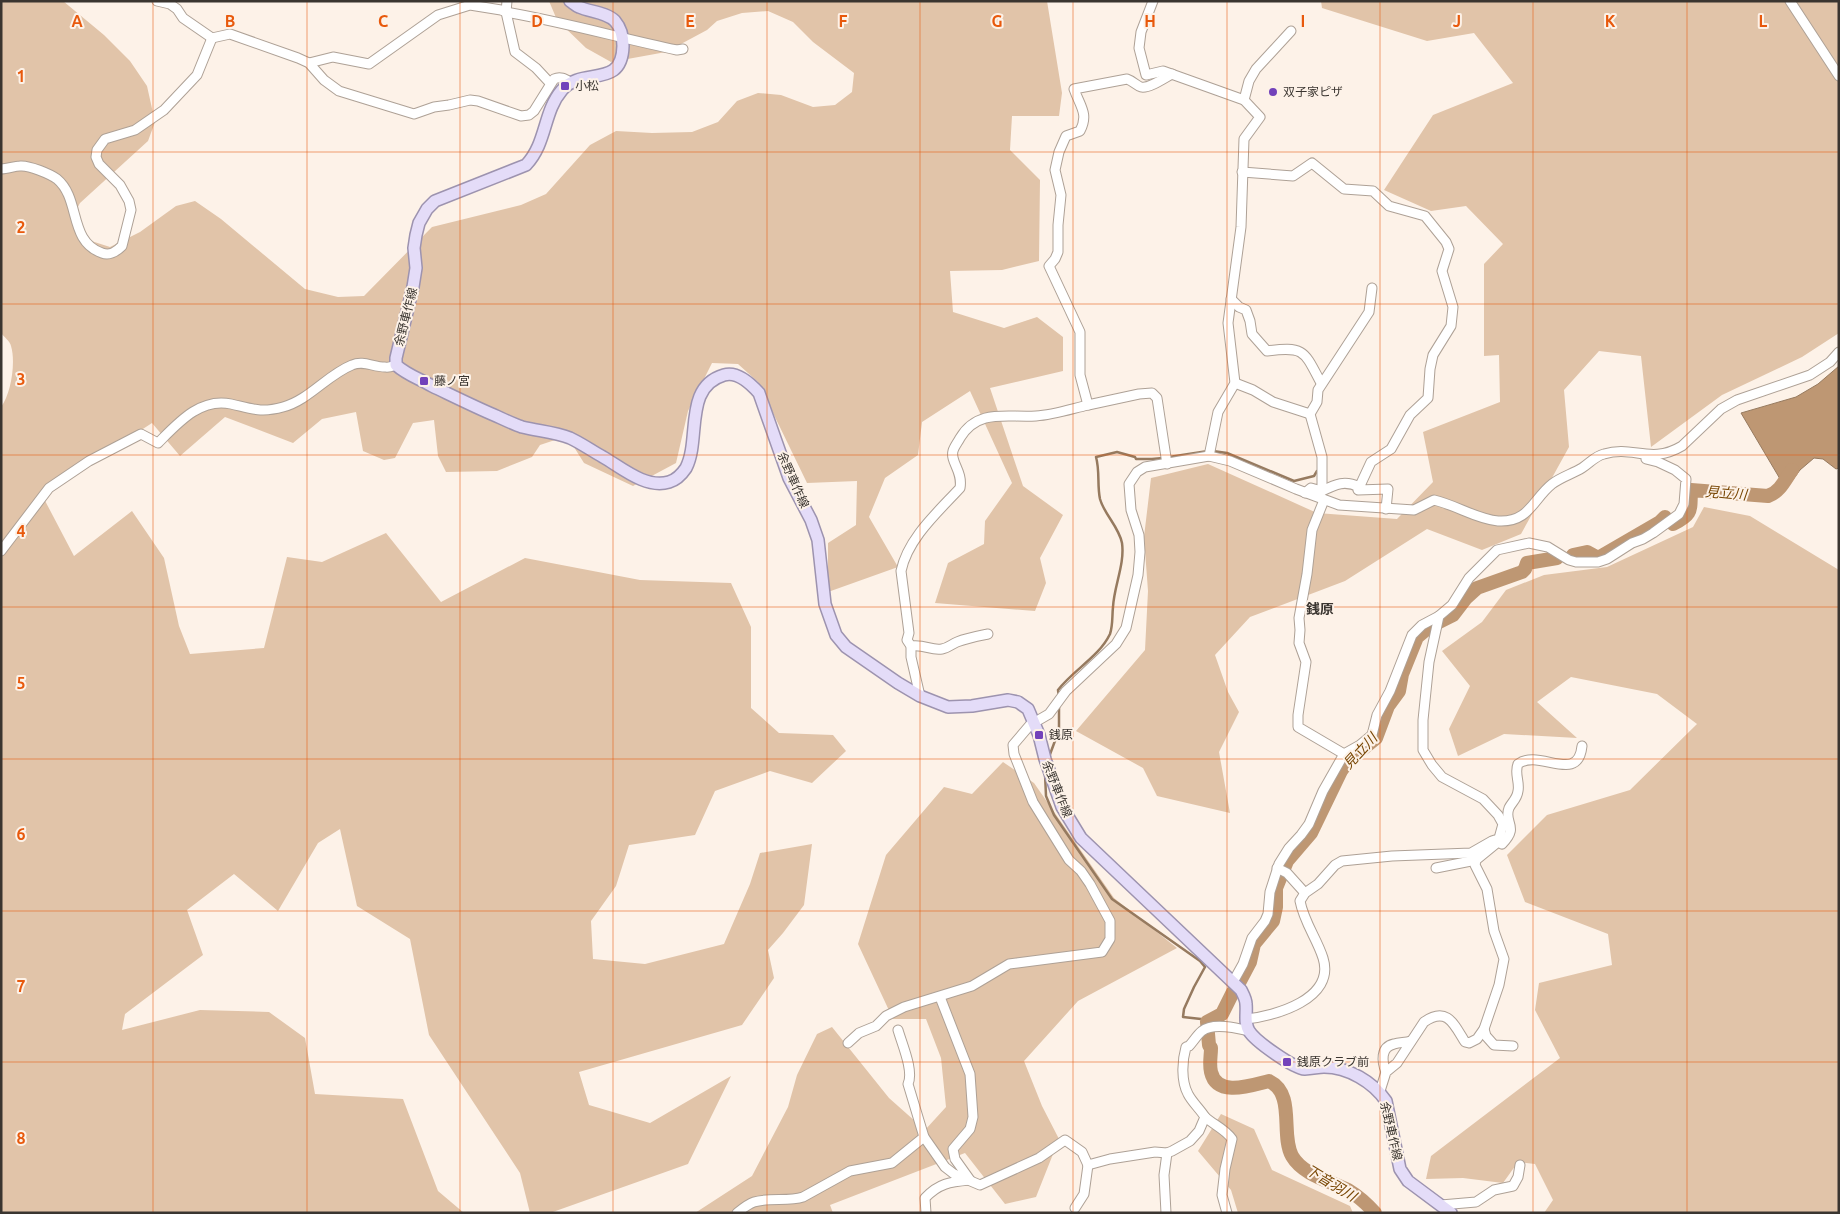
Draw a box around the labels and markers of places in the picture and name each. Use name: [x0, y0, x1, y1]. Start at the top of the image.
place label: 小松: [575, 79, 599, 92]
marker: 小松: [559, 80, 571, 92]
place label: 双子家ピザ: [1283, 85, 1343, 98]
marker: 双子家ピザ: [1267, 86, 1279, 98]
place label: 藤ノ宮: [434, 374, 470, 387]
marker: 藤ノ宮: [418, 375, 430, 387]
place label: 銭原: [1049, 728, 1073, 741]
marker: 銭原: [1033, 729, 1045, 741]
place label: 銭原クラブ前: [1297, 1055, 1369, 1068]
marker: 銭原クラブ前: [1281, 1056, 1293, 1068]

